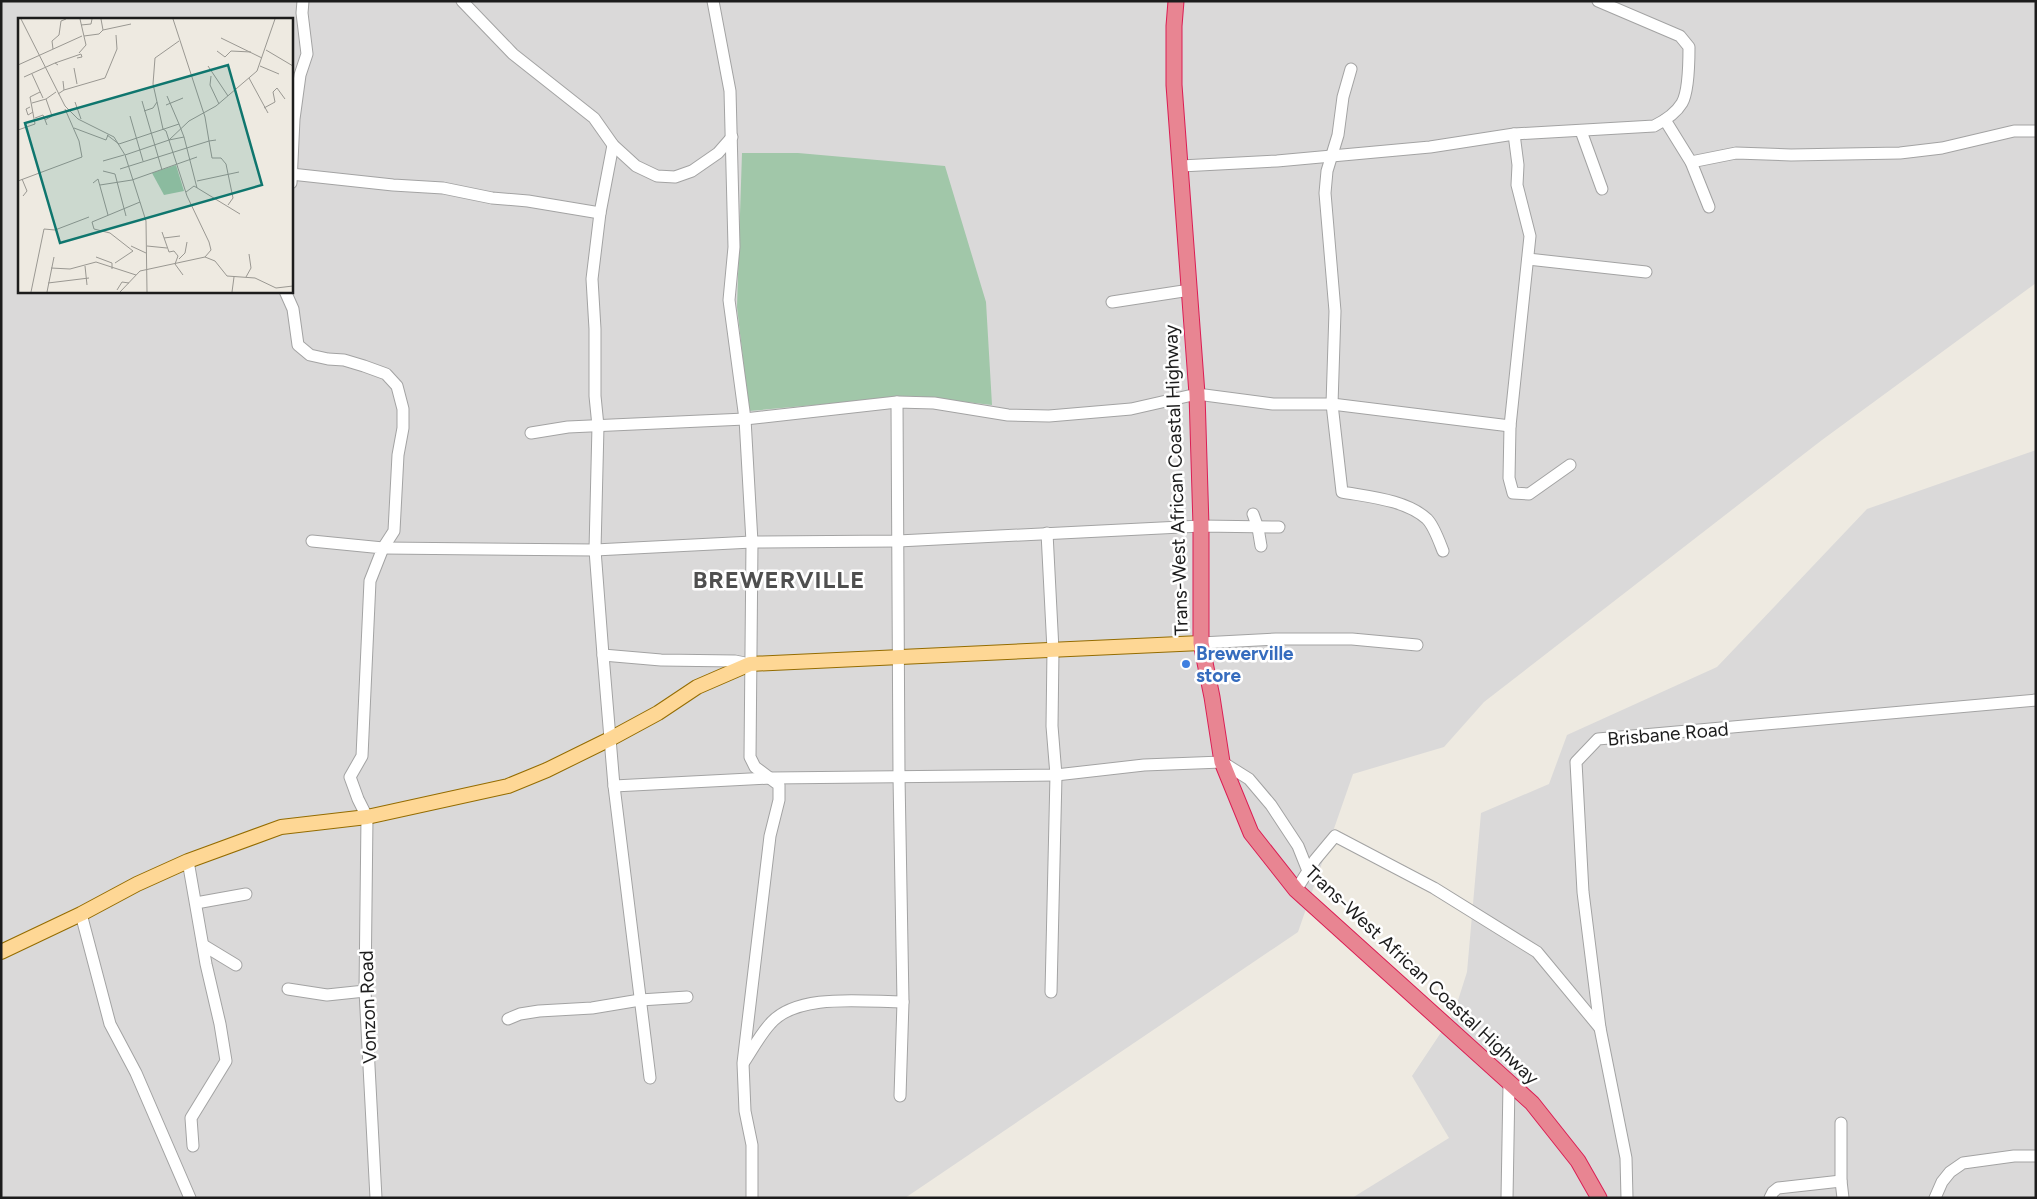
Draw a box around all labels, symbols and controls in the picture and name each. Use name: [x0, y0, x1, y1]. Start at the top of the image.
inset map: [18, 18, 292, 292]
street label: Trans-West African Coastal Highway: [1159, 324, 1193, 636]
district label: BREWERVILLE: [693, 565, 865, 594]
place label: Brewerville store: [1196, 642, 1294, 687]
marker: Brewerville store: [1180, 658, 1192, 670]
street label: Brisbane Road: [1606, 717, 1730, 751]
street label: Trans-West African Coastal Highway: [1300, 861, 1544, 1089]
street label: Vonzon Road: [355, 950, 381, 1064]

